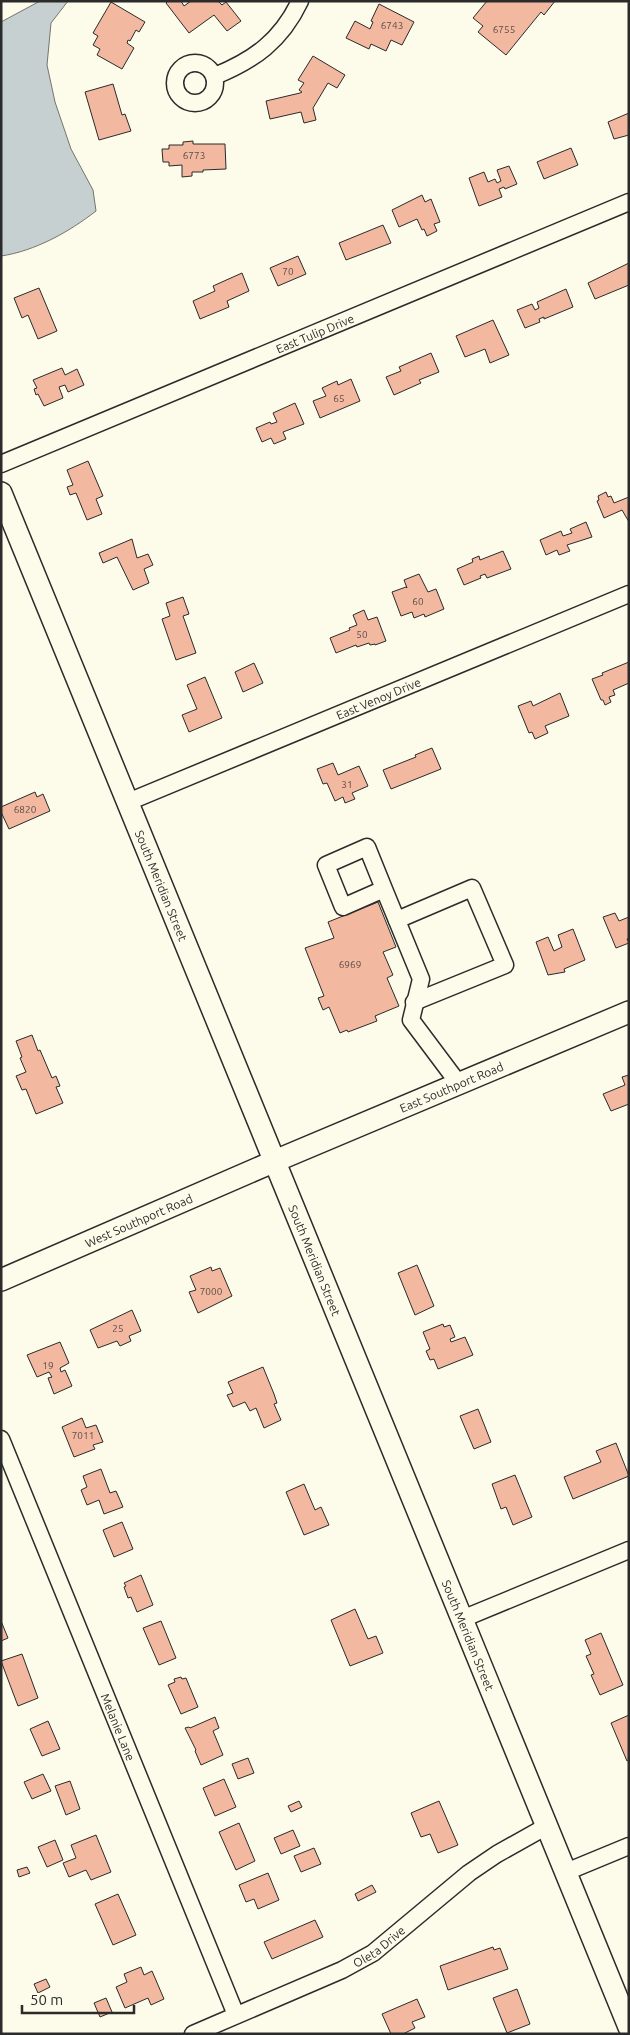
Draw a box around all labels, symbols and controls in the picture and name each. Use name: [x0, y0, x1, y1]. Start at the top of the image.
house number: 6743: [381, 20, 403, 31]
house number: 6755: [493, 24, 515, 35]
house number: 6773: [183, 150, 205, 161]
house number: 70: [282, 266, 294, 277]
street label: East Tulip Drive: [274, 311, 356, 355]
house number: 65: [333, 393, 345, 404]
house number: 60: [412, 596, 424, 607]
house number: 50: [356, 629, 368, 640]
street label: East Venoy Drive: [334, 675, 422, 721]
house number: 31: [341, 779, 353, 790]
house number: 6820: [14, 804, 37, 815]
street label: South Meridian Street: [133, 828, 190, 943]
house number: 6969: [339, 959, 361, 970]
street label: East Southport Road: [398, 1059, 505, 1114]
street label: West Southport Road: [83, 1191, 194, 1249]
street label: South Meridian Street: [287, 1203, 344, 1318]
house number: 7000: [200, 1286, 223, 1297]
house number: 25: [112, 1323, 124, 1334]
house number: 19: [42, 1360, 54, 1371]
house number: 7011: [72, 1430, 94, 1441]
street label: South Meridian Street: [440, 1578, 497, 1692]
street label: Melanie Lane: [99, 1691, 138, 1762]
street label: Oleta Drive: [351, 1923, 407, 1969]
scale bar: [22, 1982, 135, 2014]
text: 50 m: [30, 1991, 63, 2008]

